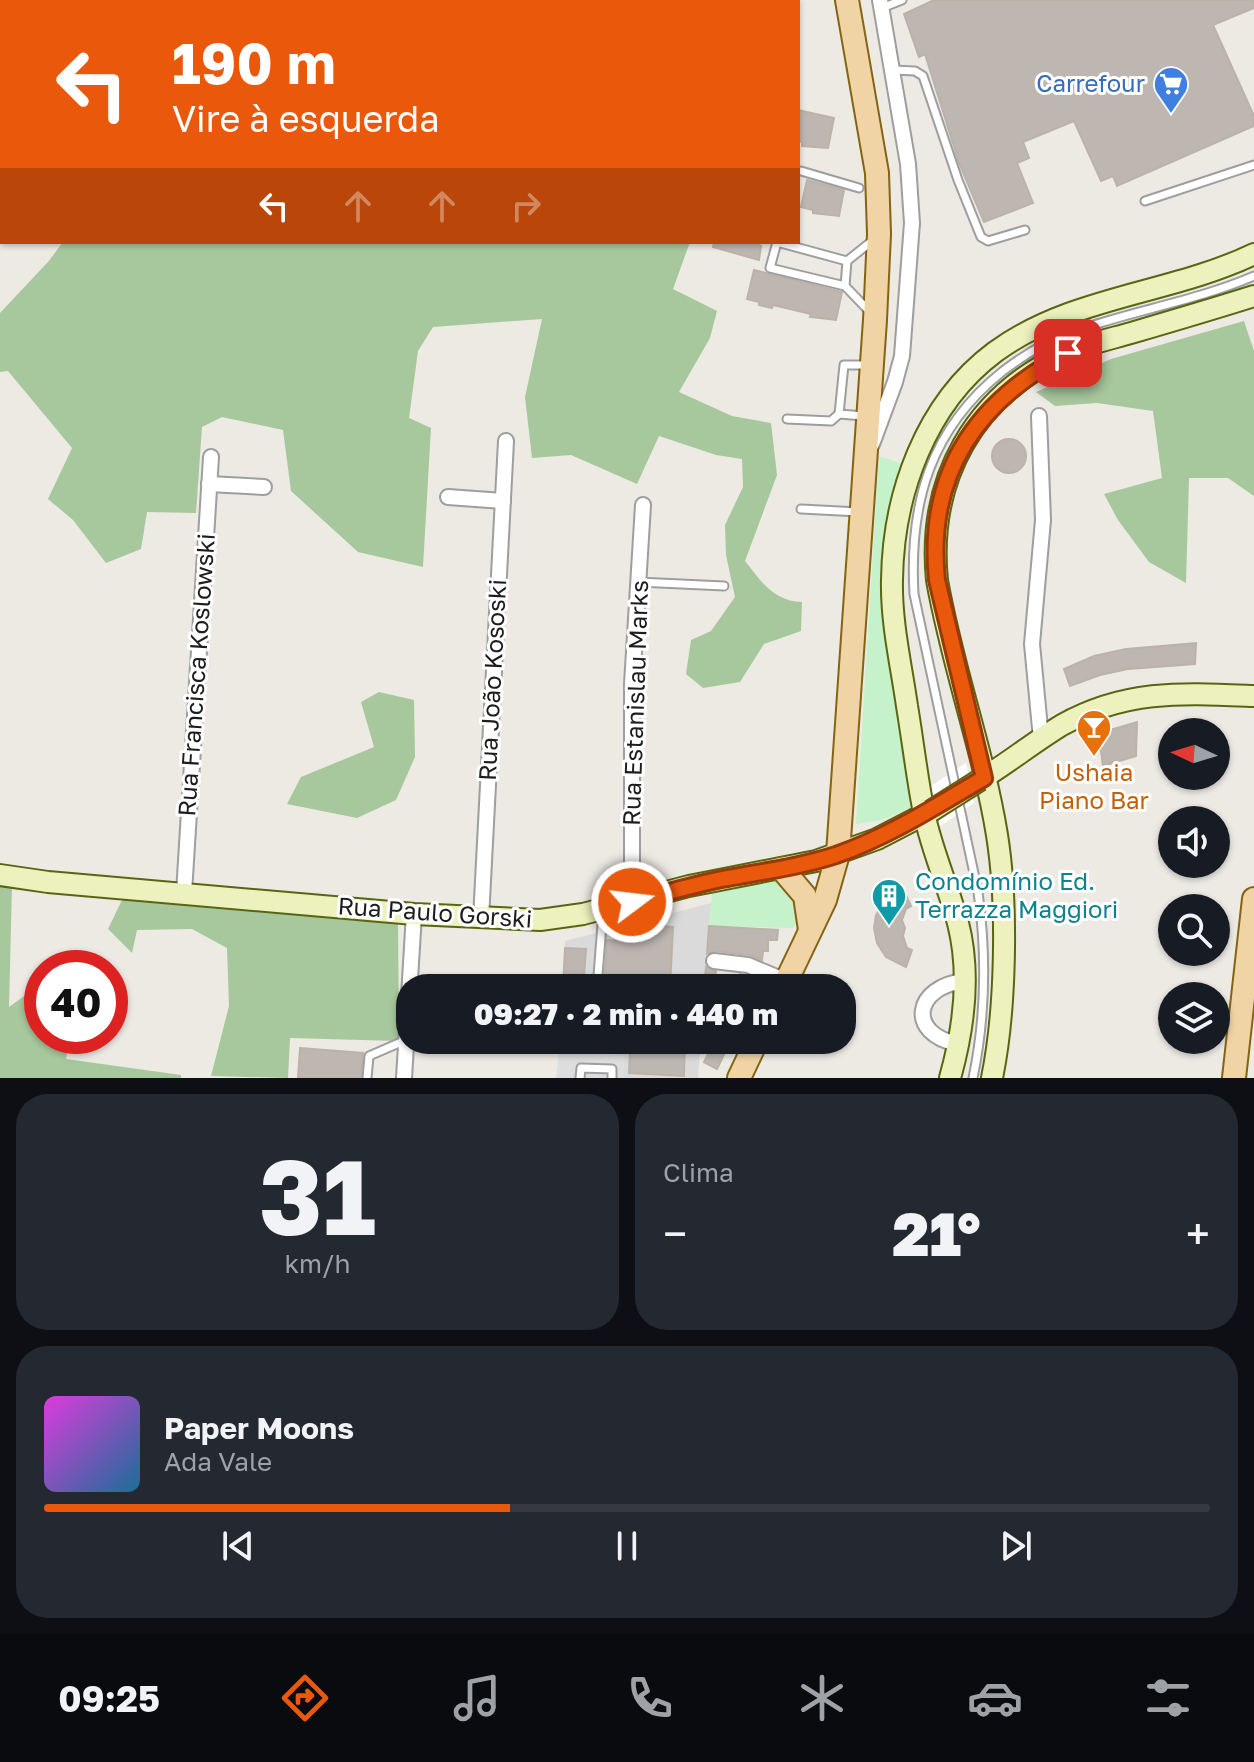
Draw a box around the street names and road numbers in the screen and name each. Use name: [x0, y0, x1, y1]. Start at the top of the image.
street label: Rua Francisca Koslowski: [171, 532, 220, 817]
street label: Rua João Kososki: [472, 578, 511, 782]
street label: Rua Estanislau Marks: [616, 580, 653, 826]
street label: Rua Paulo Gorski: [337, 890, 533, 933]

